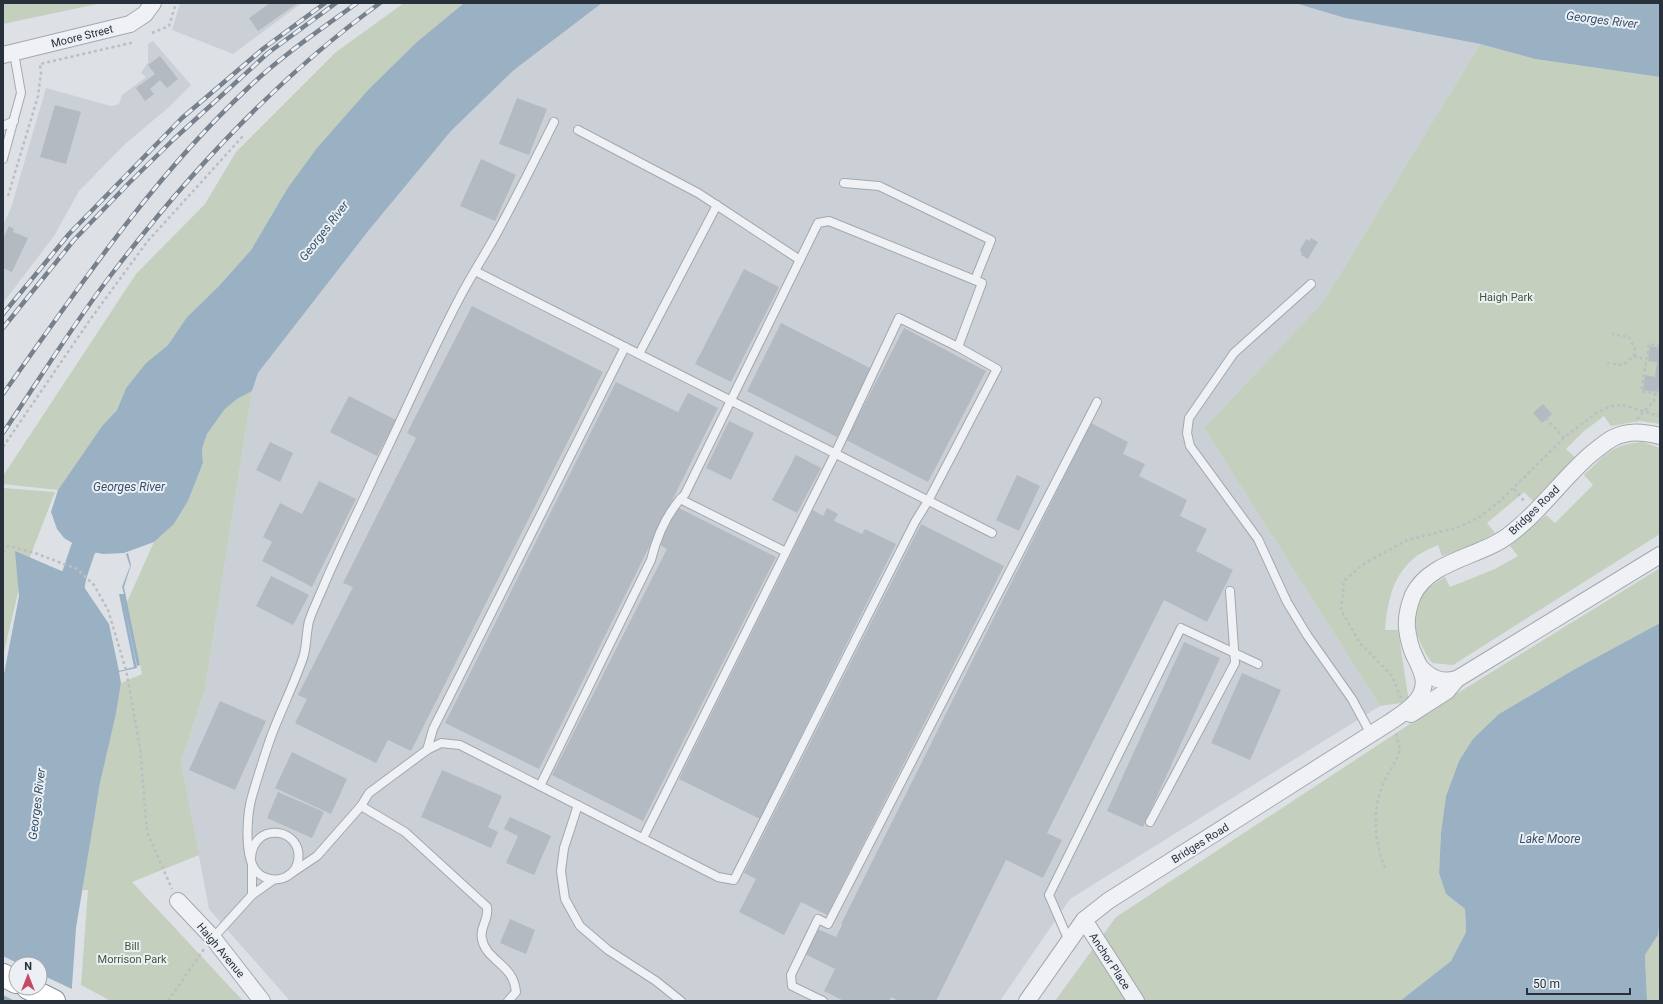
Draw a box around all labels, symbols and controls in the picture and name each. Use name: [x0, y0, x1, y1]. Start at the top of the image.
water label: Georges River: [1565, 9, 1640, 31]
street label: Moore Street: [50, 22, 115, 50]
water label: Georges River: [296, 198, 352, 264]
park label: Haigh Park: [1479, 291, 1533, 304]
water label: Georges River: [93, 480, 166, 494]
street label: Bridges Road: [1506, 483, 1562, 538]
water label: Georges River: [26, 766, 48, 841]
street label: Bridges Road: [1169, 821, 1231, 866]
water label: Lake Moore: [1520, 832, 1580, 846]
street label: Haigh Avenue: [194, 920, 247, 980]
street label: Anchor Place: [1086, 930, 1133, 992]
park label: Bill Morrison Park: [98, 940, 167, 966]
north arrow: [8, 956, 48, 996]
text: N: [24, 960, 32, 973]
scale bar: [1527, 970, 1630, 996]
text: 50 m: [1533, 977, 1560, 991]

